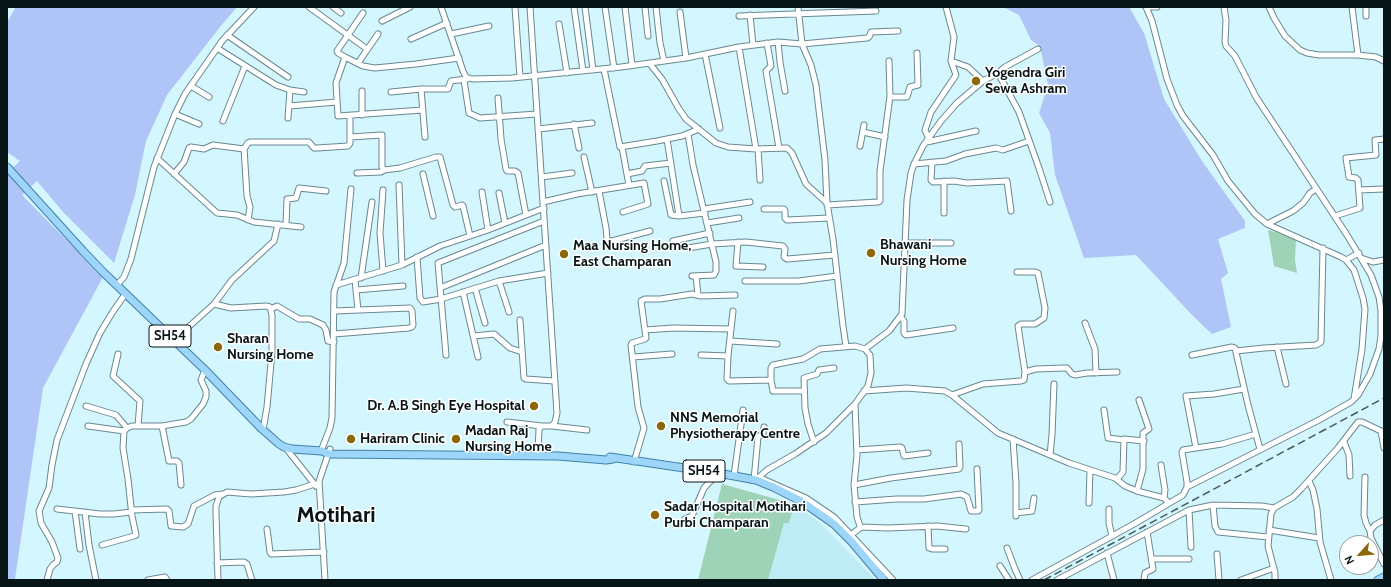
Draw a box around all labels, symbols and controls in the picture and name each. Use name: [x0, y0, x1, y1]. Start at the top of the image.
place label: Yogendra Giri Sewa Ashram: [985, 65, 1067, 98]
marker: Yogendra Giri Sewa Ashram: [970, 75, 982, 87]
place label: Bhawani Nursing Home: [880, 237, 967, 270]
place label: Maa Nursing Home, East Champaran: [573, 238, 692, 270]
marker: Bhawani Nursing Home: [865, 247, 877, 259]
marker: Maa Nursing Home, East Champaran: [558, 248, 570, 260]
road number: SH54: [149, 325, 191, 347]
place label: Sharan Nursing Home: [227, 331, 314, 364]
marker: Sharan Nursing Home: [212, 341, 224, 353]
place label: Dr. A.B Singh Eye Hospital: [367, 398, 525, 414]
marker: Dr. A.B Singh Eye Hospital: [528, 400, 540, 412]
place label: NNS Memorial Physiotherapy Centre: [670, 410, 800, 442]
marker: NNS Memorial Physiotherapy Centre: [655, 420, 667, 432]
place label: Madan Raj Nursing Home: [465, 423, 552, 456]
place label: Hariram Clinic: [360, 431, 445, 447]
marker: Hariram Clinic: [345, 433, 357, 445]
marker: Madan Raj Nursing Home: [450, 433, 462, 445]
road number: SH54: [683, 460, 725, 482]
place label: Sadar Hospital Motihari Purbi Champaran: [664, 499, 806, 532]
district label: Motihari: [297, 503, 375, 529]
marker: Sadar Hospital Motihari Purbi Champaran: [649, 509, 661, 521]
north arrow: [1339, 535, 1379, 575]
text: N: [1341, 553, 1357, 567]

